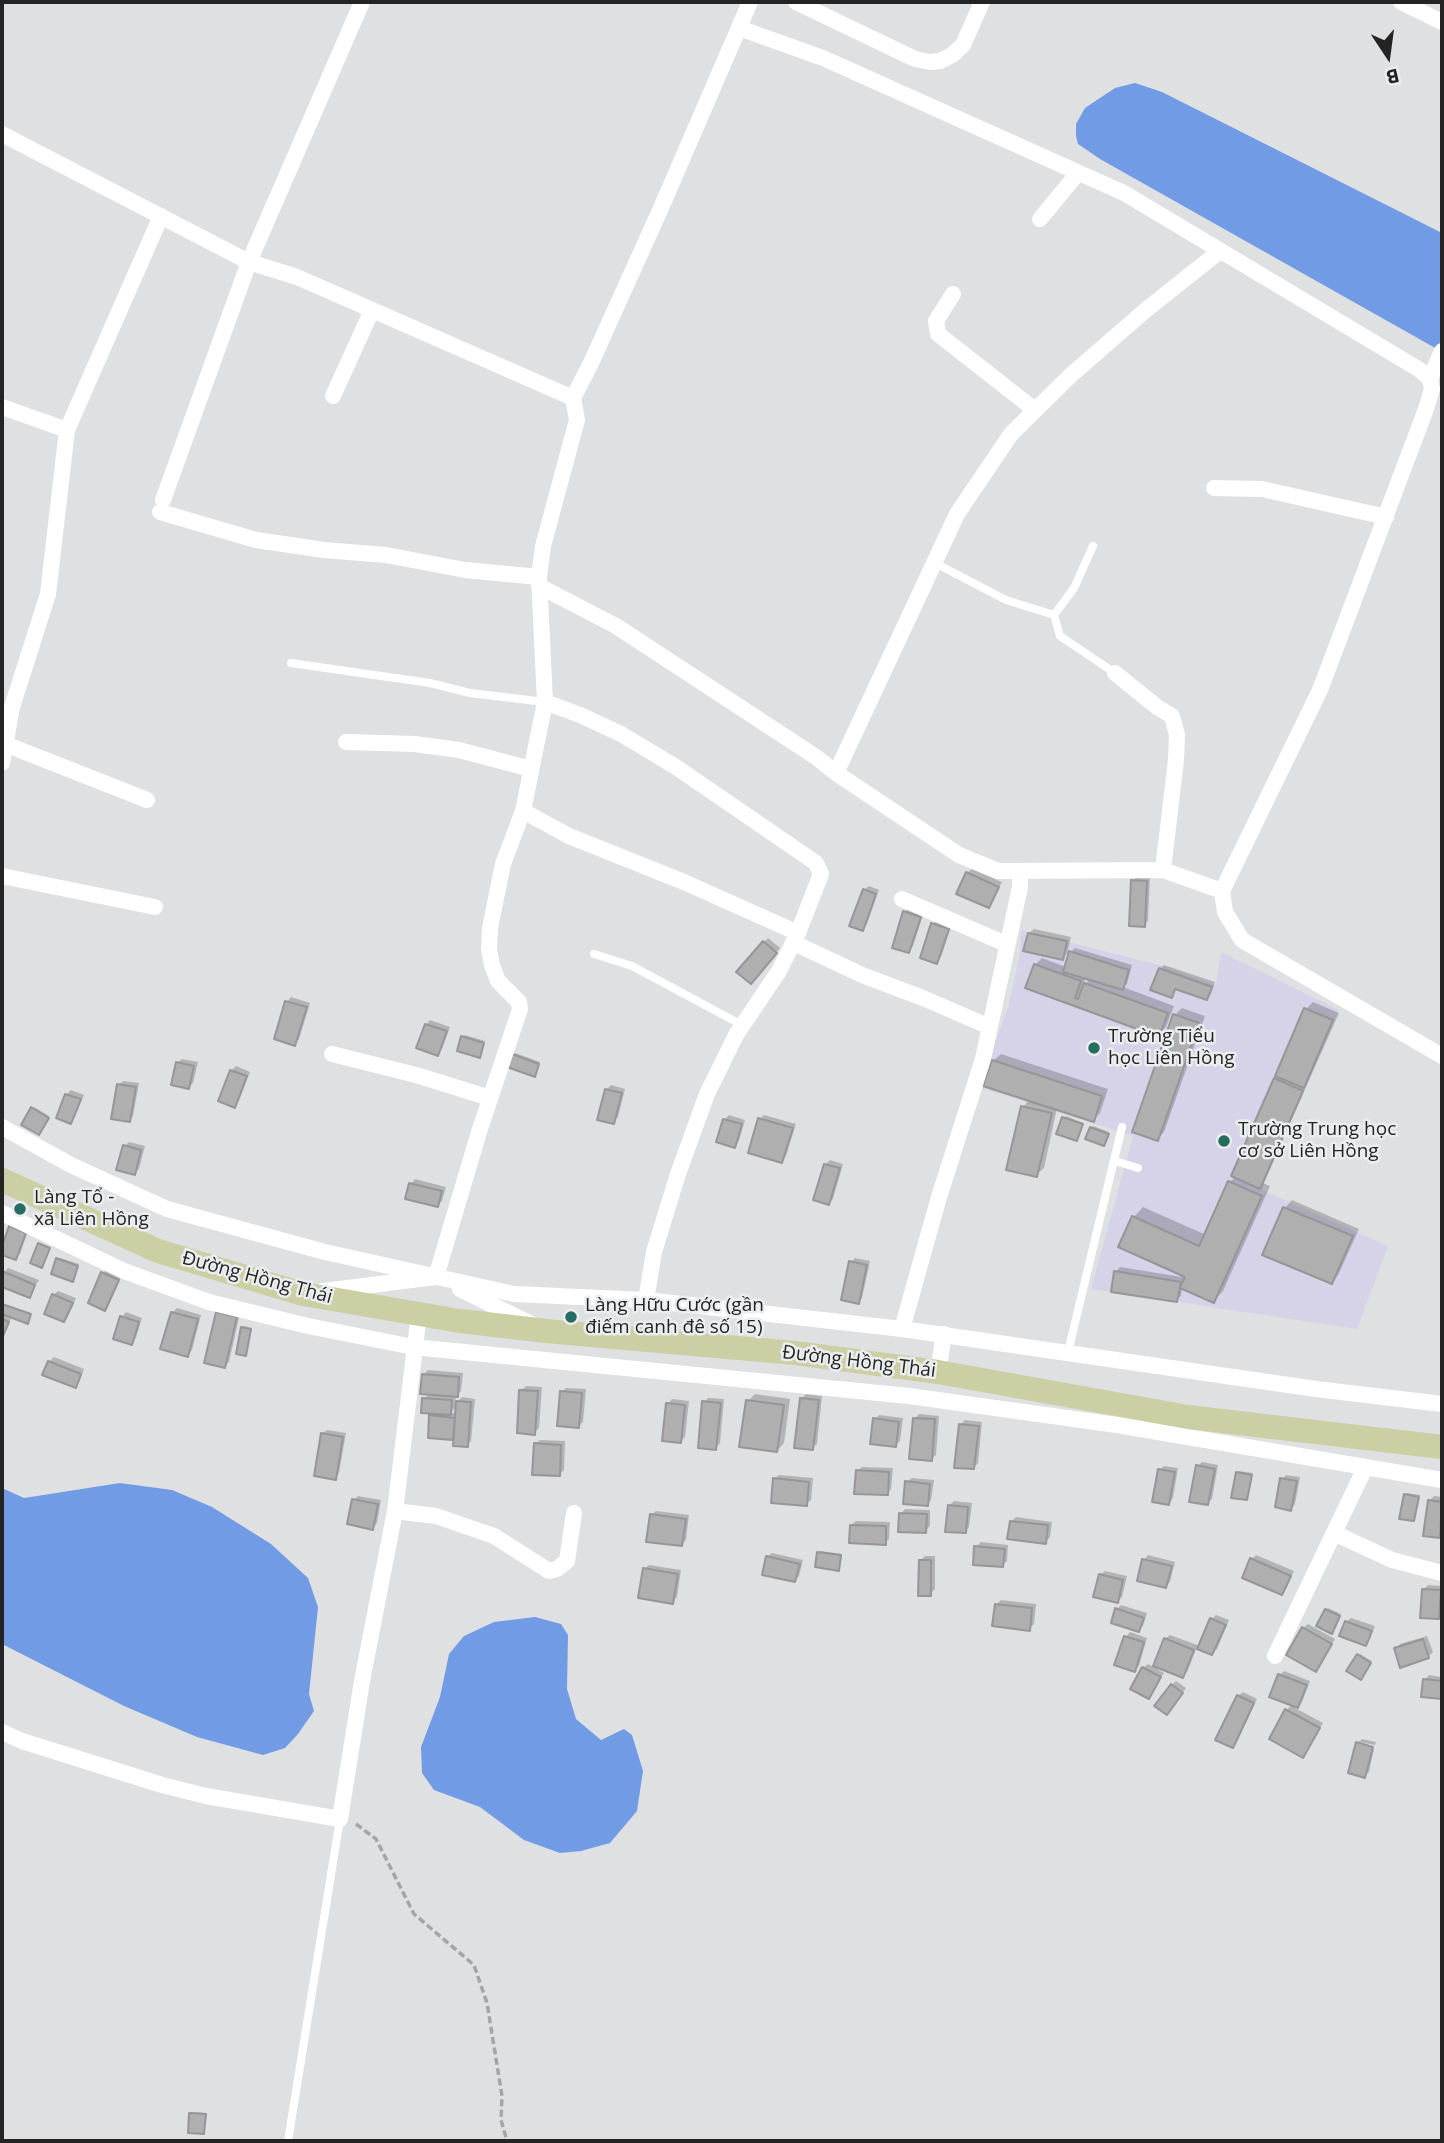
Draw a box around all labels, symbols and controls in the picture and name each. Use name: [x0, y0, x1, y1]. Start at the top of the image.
north arrow: [1353, 21, 1423, 91]
text: B: [1384, 62, 1402, 91]
place label: Trường Tiểu học Liên Hồng: [1108, 1026, 1234, 1070]
marker: Trường Tiểu học Liên Hồng: [1086, 1040, 1102, 1056]
place label: Trường Trung học cơ sở Liên Hồng: [1238, 1119, 1396, 1163]
marker: Trường Trung học cơ sở Liên Hồng: [1216, 1133, 1232, 1149]
place label: Làng Tổ - xã Liên Hồng: [34, 1187, 149, 1231]
marker: Làng Tổ - xã Liên Hồng: [12, 1201, 28, 1217]
street label: Đường Hồng Thái: [179, 1247, 335, 1309]
place label: Làng Hữu Cước (gần điếm canh đê số 15): [585, 1295, 764, 1339]
marker: Làng Hữu Cước (gần điếm canh đê số 15): [563, 1309, 579, 1325]
street label: Đường Hồng Thái: [781, 1341, 937, 1383]

